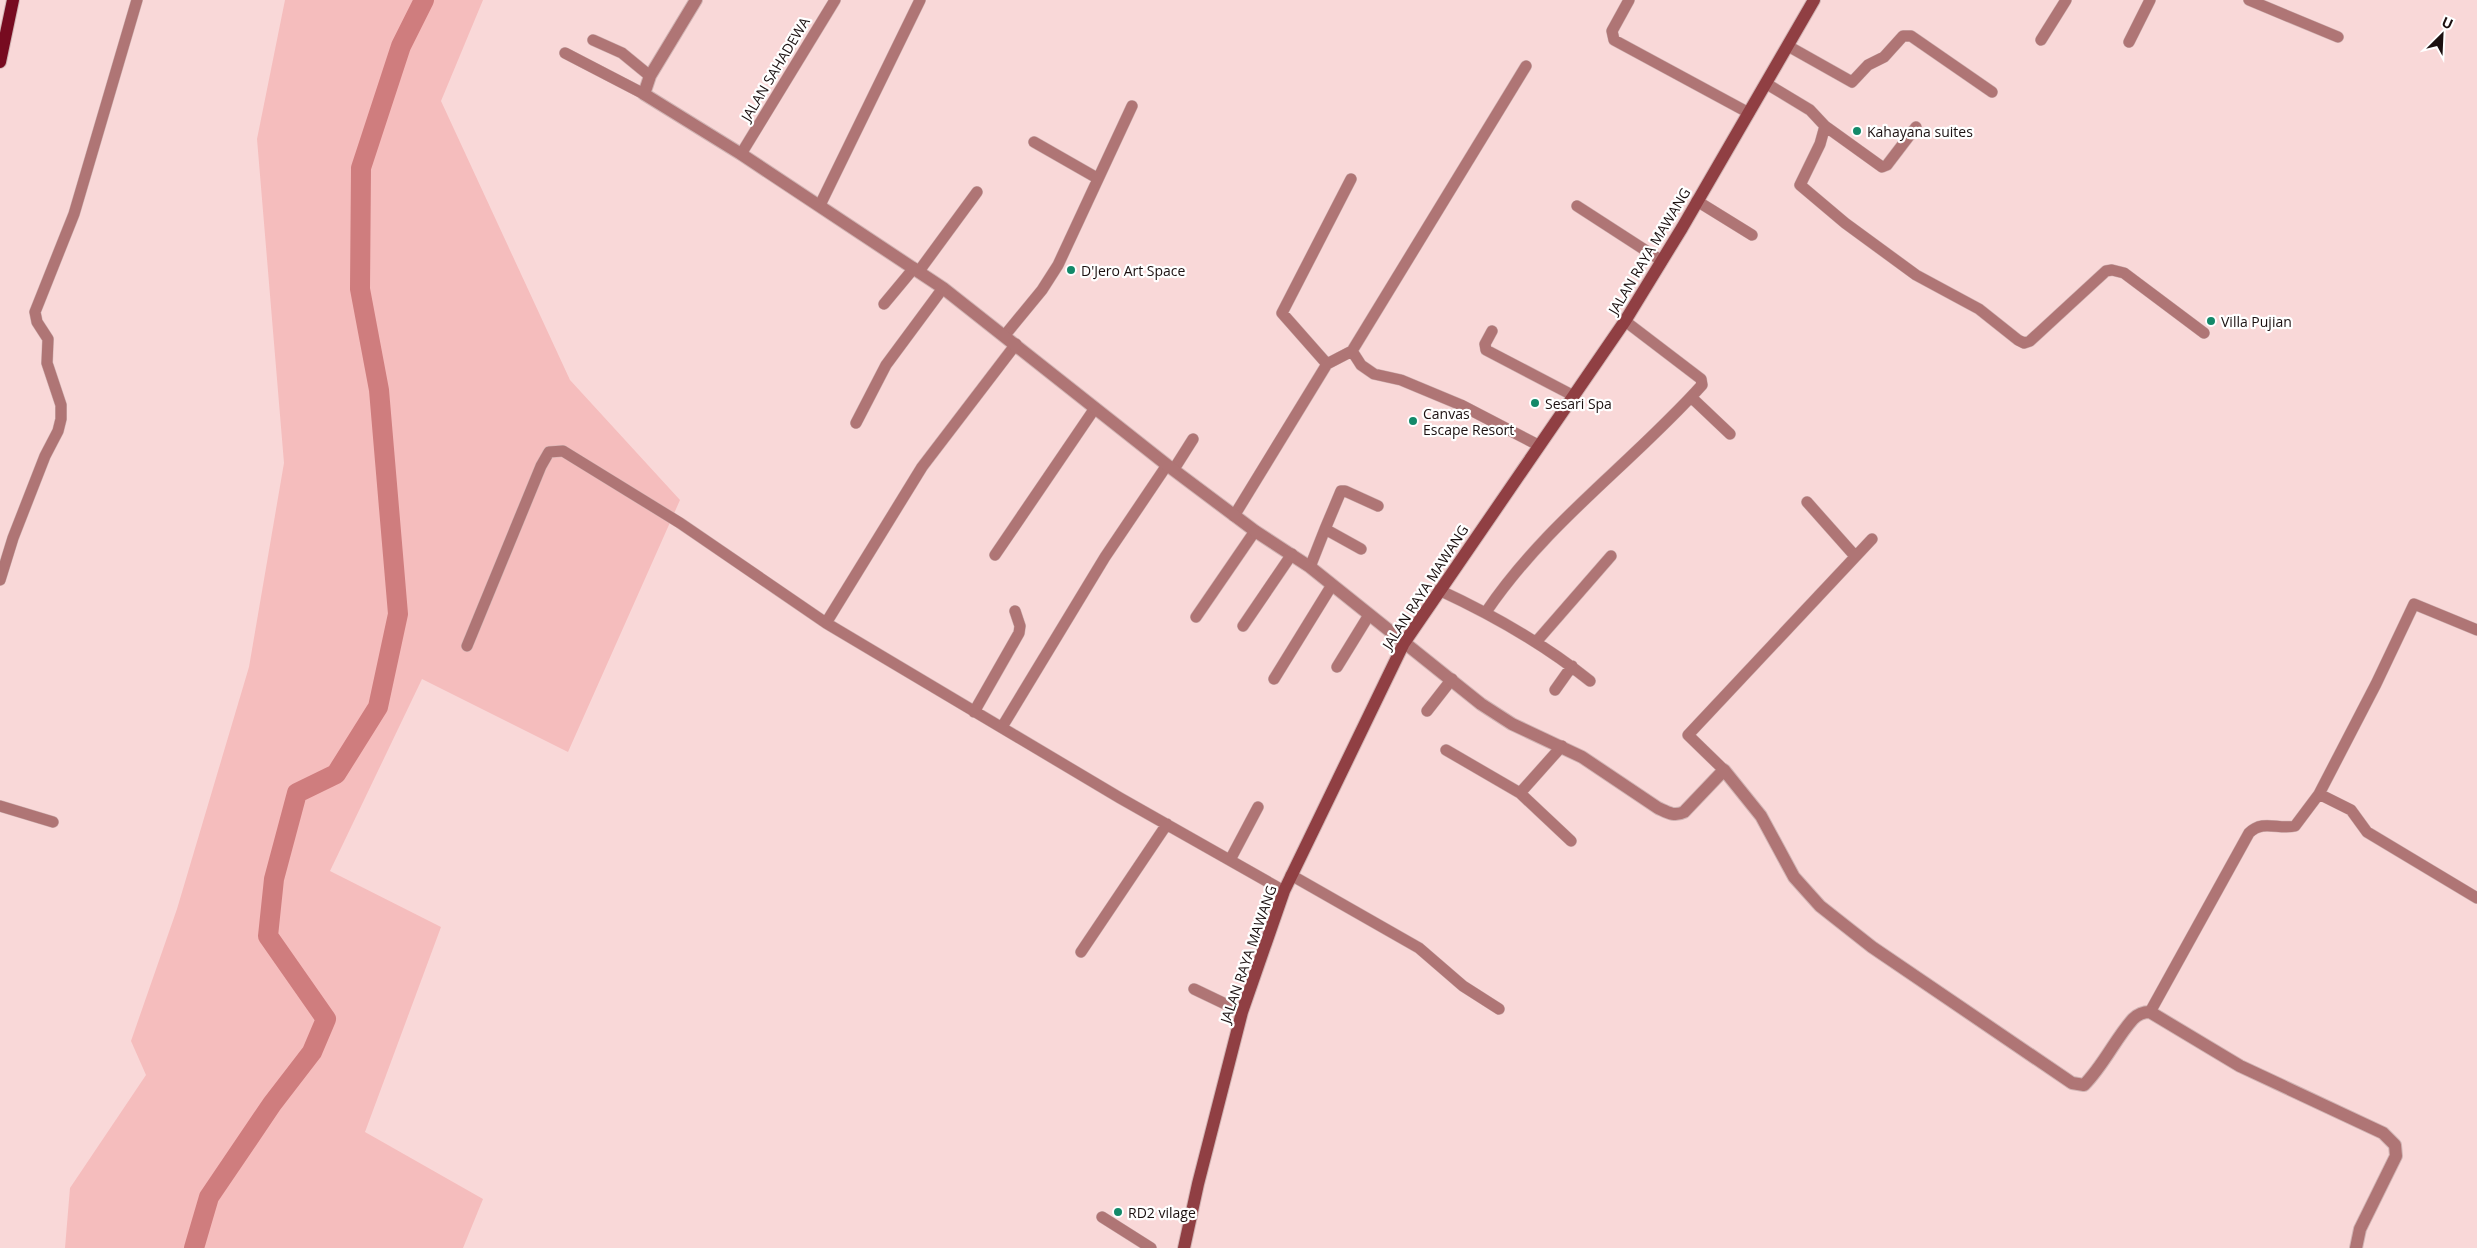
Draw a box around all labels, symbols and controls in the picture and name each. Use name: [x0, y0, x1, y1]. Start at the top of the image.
north arrow: [2417, 10, 2467, 60]
text: U: [2439, 12, 2456, 34]
street label: JALAN SAHADEWA: [735, 13, 814, 126]
place label: Kahayana suites: [1867, 122, 1973, 141]
marker: Kahayana suites: [1851, 125, 1863, 137]
street label: JALAN RAYA MAWANG: [1603, 184, 1694, 320]
place label: D'Jero Art Space: [1081, 261, 1186, 280]
marker: D'Jero Art Space: [1065, 264, 1077, 276]
place label: Villa Pujian: [2221, 312, 2292, 331]
marker: Villa Pujian: [2205, 315, 2217, 327]
place label: Sesari Spa: [1545, 394, 1612, 413]
marker: Sesari Spa: [1529, 397, 1541, 409]
place label: Canvas Escape Resort: [1423, 404, 1514, 439]
marker: Canvas Escape Resort: [1407, 415, 1419, 427]
street label: JALAN RAYA MAWANG: [1377, 521, 1472, 655]
street label: JALAN RAYA MAWANG: [1215, 882, 1281, 1027]
place label: RD2 vilage: [1128, 1203, 1196, 1222]
marker: RD2 vilage: [1112, 1206, 1124, 1218]

